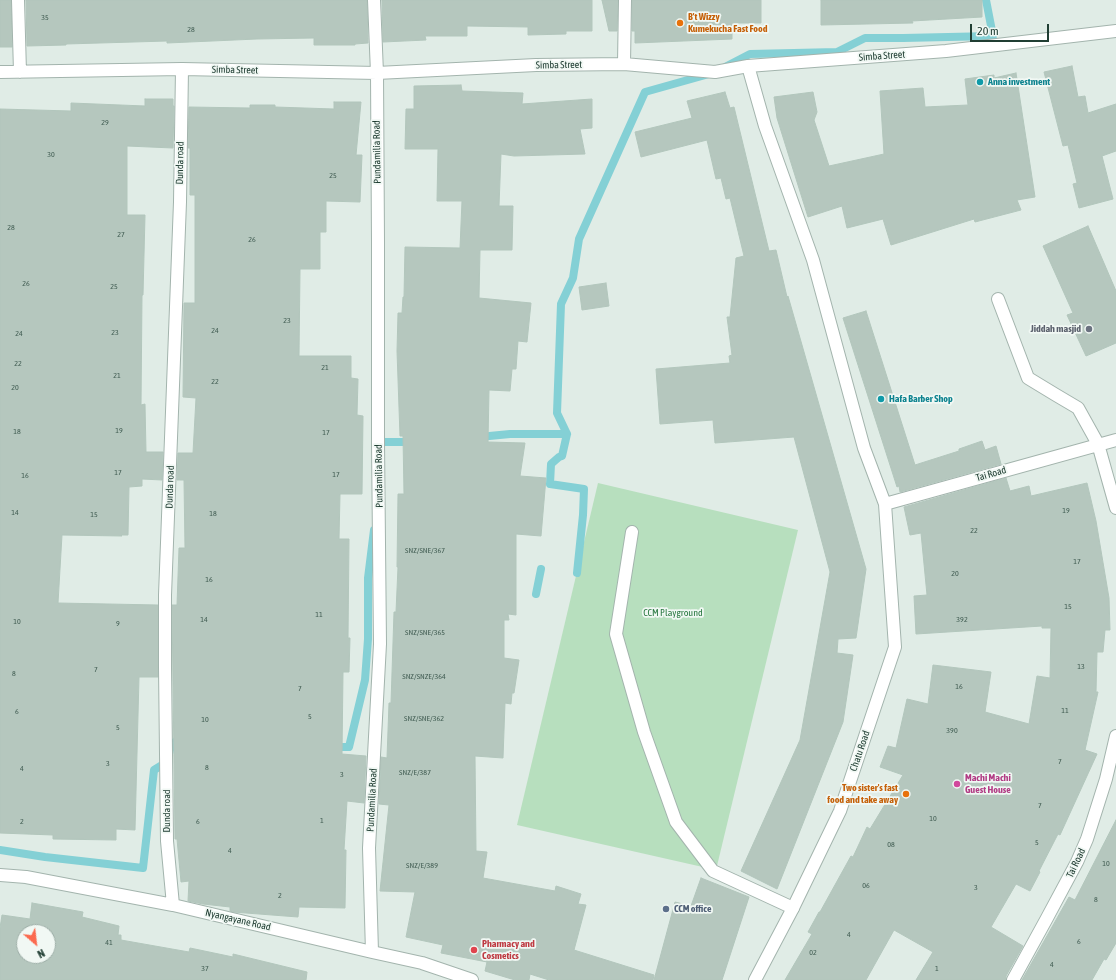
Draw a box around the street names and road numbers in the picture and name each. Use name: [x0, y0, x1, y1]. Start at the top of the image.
street label: Simba Street: [858, 48, 906, 64]
street label: Simba Street: [536, 59, 582, 71]
street label: Simba Street: [212, 64, 258, 76]
street label: Pundamilia Road: [370, 120, 384, 184]
street label: Dunda road: [174, 141, 186, 185]
street label: Pundamilia Road: [372, 444, 386, 508]
street label: Tai Road: [974, 464, 1008, 484]
street label: Dunda road: [163, 465, 177, 509]
street label: Chatu Road: [847, 729, 873, 773]
street label: Pundamilia Road: [364, 768, 380, 832]
street label: Dunda road: [161, 789, 173, 833]
street label: Tai Road: [1064, 846, 1088, 880]
street label: Nyangayane Road: [204, 907, 272, 933]

